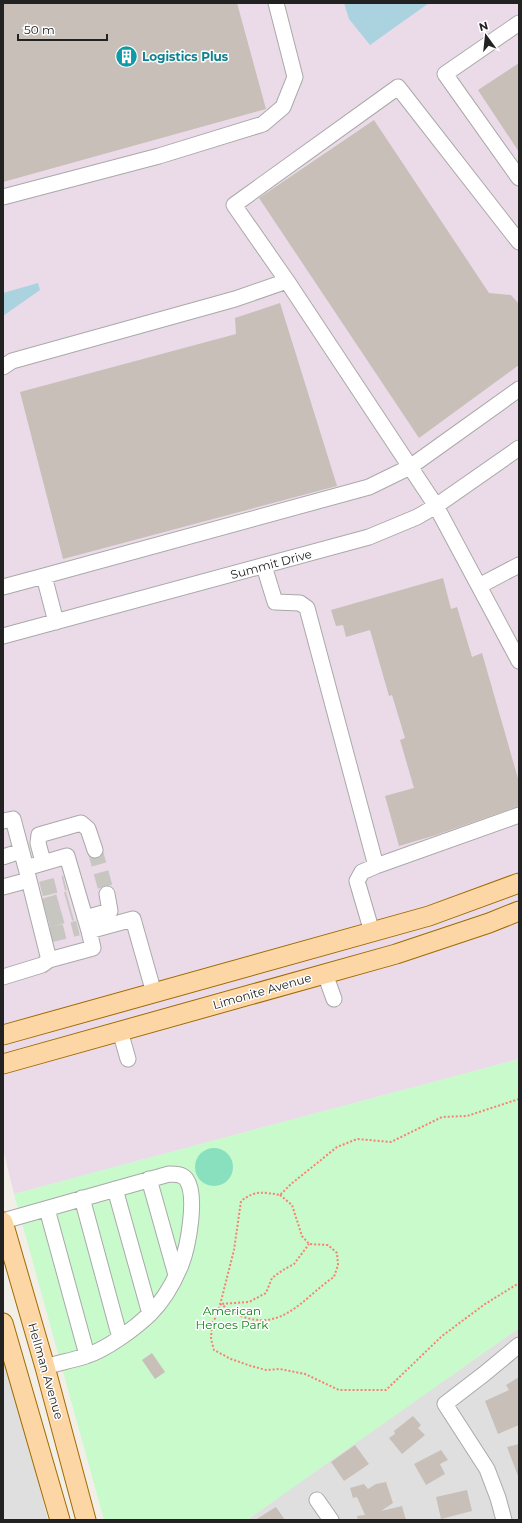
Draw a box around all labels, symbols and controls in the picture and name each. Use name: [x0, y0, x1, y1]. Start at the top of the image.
scale bar: [18, 16, 107, 42]
north arrow: [466, 16, 506, 56]
text: N: [477, 18, 490, 34]
text: 50 m: [24, 22, 55, 37]
building icon: Logistics Plus: [114, 43, 140, 69]
place label: Logistics Plus: [142, 49, 229, 64]
street label: Summit Drive: [229, 546, 313, 582]
street label: Limonite Avenue: [211, 970, 313, 1012]
park label: American Heroes Park: [196, 1303, 269, 1332]
street label: Hellman Avenue: [25, 1321, 67, 1421]

